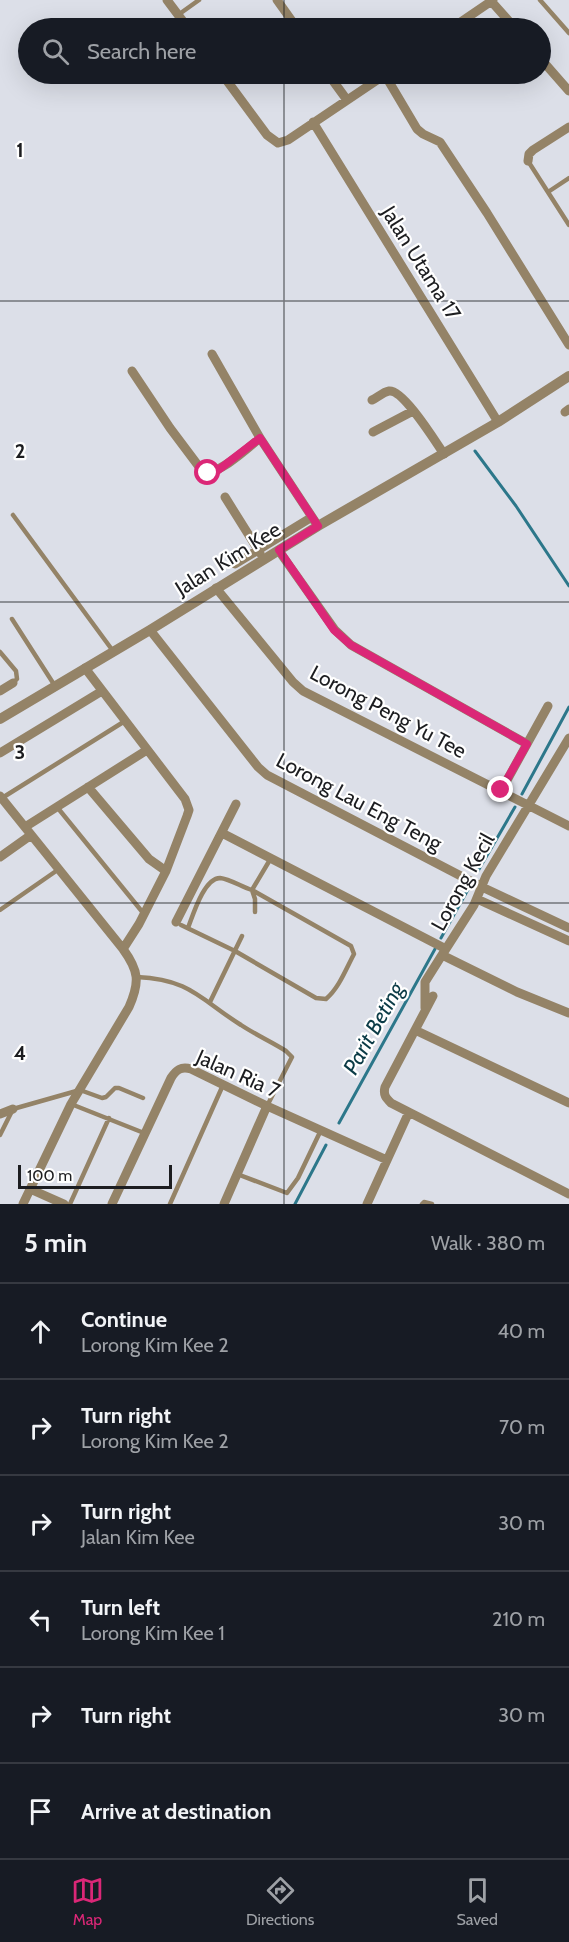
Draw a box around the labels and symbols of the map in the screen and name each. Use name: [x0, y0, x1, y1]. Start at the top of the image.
text: 1: [16, 138, 24, 162]
street label: Jalan Utama 17: [376, 200, 467, 325]
text: 2: [15, 439, 25, 463]
route start: [194, 459, 220, 485]
street label: Jalan Kim Kee: [170, 516, 285, 601]
street label: Lorong Peng Yu Tee: [306, 660, 471, 763]
text: 3: [15, 740, 25, 764]
street label: Lorong Lau Eng Teng: [272, 747, 447, 856]
route end: [487, 776, 513, 802]
street label: Lorong Kecil: [426, 829, 500, 935]
water label: Parit Beting: [337, 977, 410, 1079]
text: 4: [14, 1041, 26, 1065]
street label: Jalan Ria 7: [192, 1044, 284, 1103]
scale bar: [18, 1162, 172, 1190]

